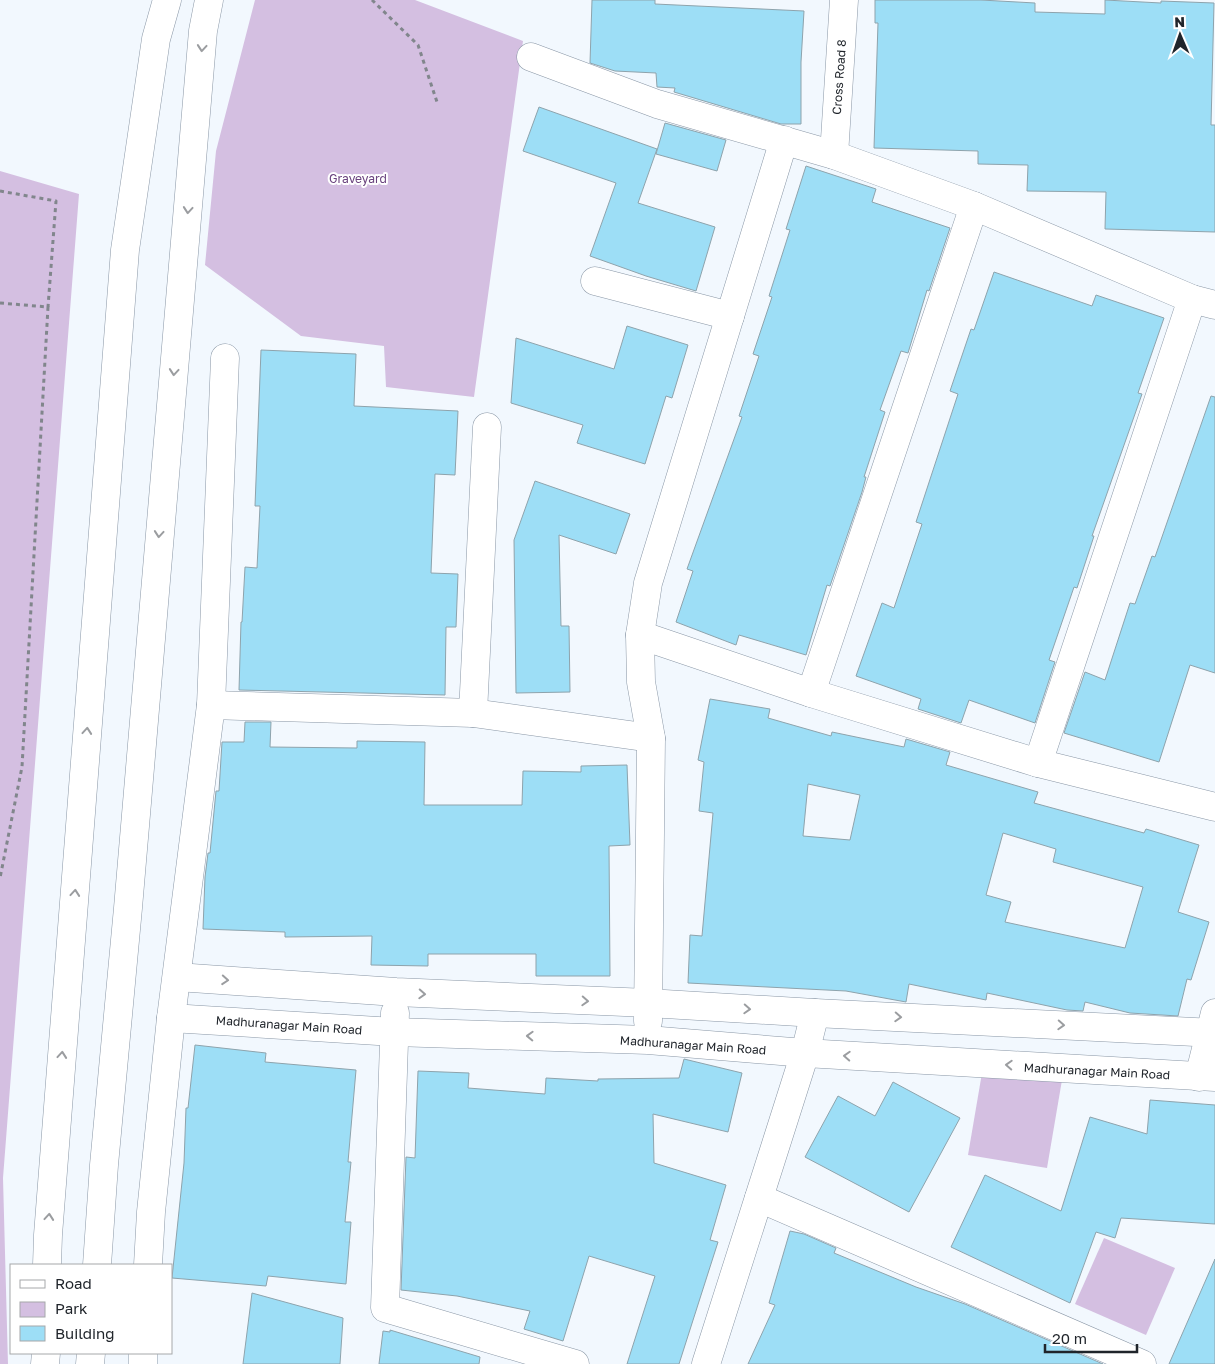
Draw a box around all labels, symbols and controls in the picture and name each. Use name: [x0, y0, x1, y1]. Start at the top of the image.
north arrow: [1155, 10, 1205, 60]
text: N: [1174, 13, 1185, 30]
street label: Cross Road 8: [829, 39, 849, 115]
one-way arrow: [197, 44, 208, 52]
park label: Graveyard: [329, 171, 387, 186]
one-way arrow: [183, 206, 194, 214]
one-way arrow: [168, 368, 179, 376]
one-way arrow: [154, 530, 165, 538]
one-way arrow: [82, 726, 93, 734]
one-way arrow: [69, 888, 80, 896]
one-way arrow: [222, 975, 230, 986]
one-way arrow: [419, 988, 427, 999]
one-way arrow: [581, 995, 589, 1006]
one-way arrow: [743, 1004, 751, 1015]
street label: Madhuranagar Main Road: [215, 1012, 363, 1038]
one-way arrow: [895, 1012, 903, 1023]
one-way arrow: [1057, 1020, 1065, 1031]
one-way arrow: [525, 1031, 533, 1042]
street label: Madhuranagar Main Road: [619, 1032, 767, 1058]
one-way arrow: [56, 1050, 67, 1058]
one-way arrow: [843, 1050, 851, 1061]
one-way arrow: [1005, 1060, 1013, 1071]
street label: Madhuranagar Main Road: [1023, 1060, 1171, 1082]
one-way arrow: [43, 1212, 54, 1220]
legend: [10, 1264, 172, 1354]
text: Road: [55, 1274, 92, 1292]
text: Park: [55, 1299, 88, 1317]
scale bar: [1045, 1322, 1138, 1354]
text: Building: [55, 1324, 115, 1342]
text: 20 m: [1052, 1329, 1087, 1347]

